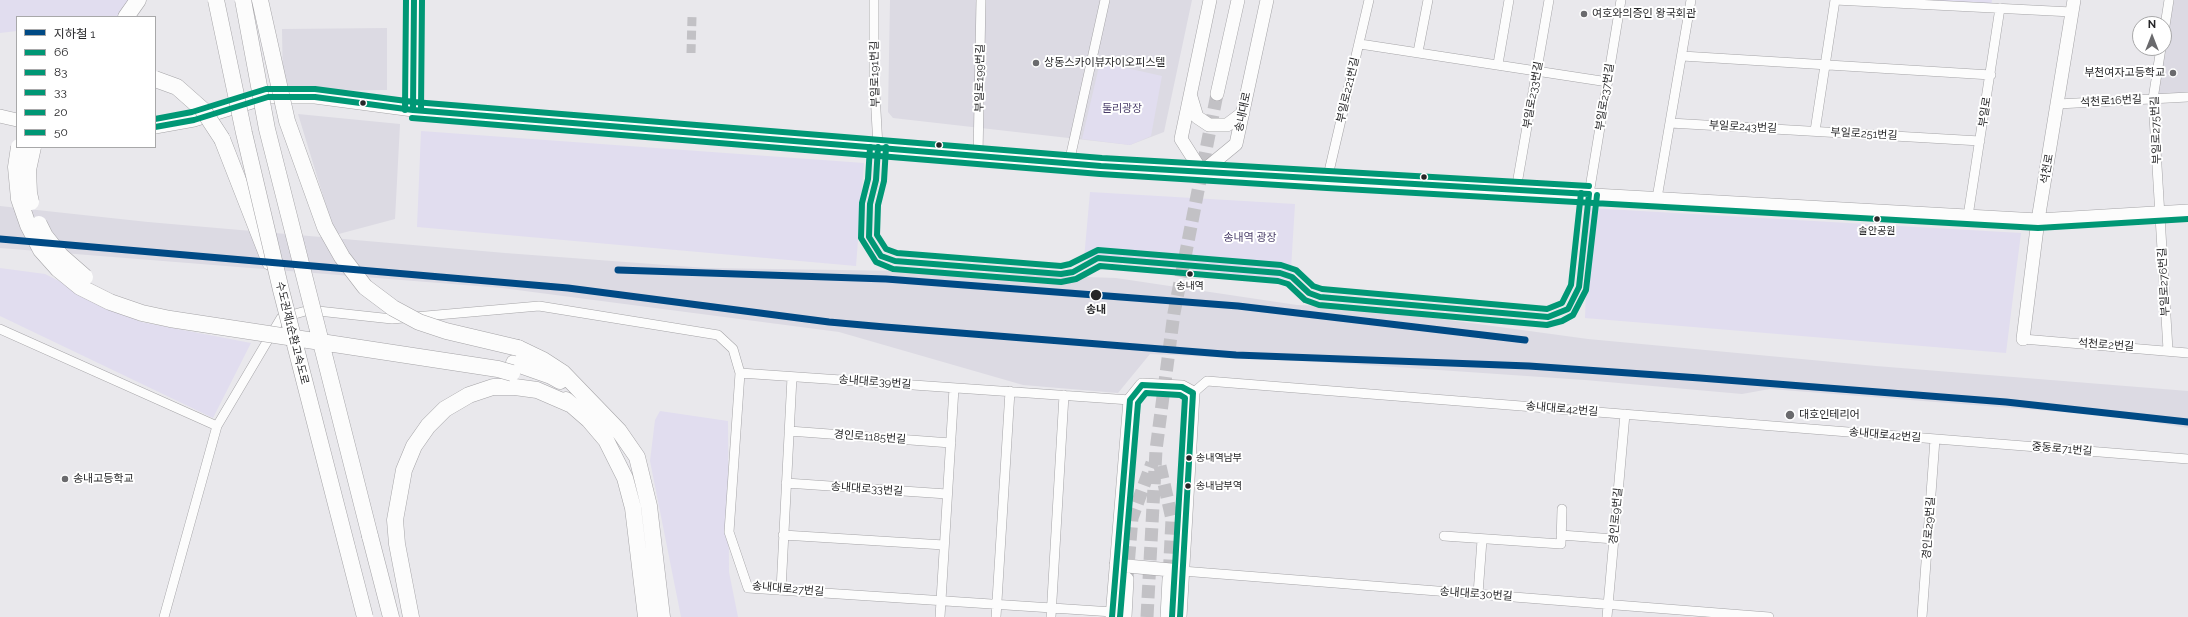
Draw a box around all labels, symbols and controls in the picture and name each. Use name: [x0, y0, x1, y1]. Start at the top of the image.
place label: 여호와의증인 왕국회관: [1592, 7, 1696, 21]
marker: 여호와의증인 왕국회관: [1579, 9, 1589, 19]
legend: [16, 16, 156, 148]
north arrow: [2132, 16, 2172, 56]
text: N: [2148, 18, 2156, 31]
text: 지하철 1: [54, 27, 95, 41]
street label: 부일로191번길: [868, 41, 882, 107]
street label: 부일로199번길: [973, 44, 987, 112]
text: 66: [54, 45, 68, 59]
place label: 상동스카이뷰자이오피스텔: [1044, 56, 1165, 70]
street label: 부일로221번길: [1334, 56, 1362, 124]
marker: 상동스카이뷰자이오피스텔: [1031, 58, 1041, 68]
street label: 부일로233번길: [1521, 60, 1545, 130]
street label: 부일로237번길: [1593, 62, 1617, 132]
text: 83: [54, 65, 68, 79]
place label: 부천여자고등학교: [2084, 66, 2165, 80]
marker: 부천여자고등학교: [2168, 68, 2178, 78]
text: 33: [54, 85, 67, 99]
street label: 송내대로: [1232, 91, 1254, 133]
street label: 석천로16번길: [2080, 93, 2142, 109]
street label: 부일로: [1976, 96, 1994, 128]
street label: 부일로275번길: [2148, 96, 2164, 164]
unlabelled marker: [358, 98, 368, 108]
park label: 둘리광장: [1102, 102, 1142, 116]
text: 20: [54, 105, 68, 119]
street label: 부일로243번길: [1709, 119, 1777, 135]
text: 50: [54, 125, 68, 139]
street label: 부일로251번길: [1830, 126, 1898, 142]
unlabelled marker: [934, 140, 944, 150]
street label: 석천로: [2038, 153, 2056, 185]
unlabelled marker: [1419, 172, 1429, 182]
marker: 솔안공원: [1872, 214, 1882, 224]
place label: 솔안공원: [1859, 225, 1895, 237]
park label: 송내역 광장: [1223, 231, 1277, 245]
street label: 부일로276번길: [2156, 247, 2172, 317]
marker: 송내역: [1185, 269, 1195, 279]
street label: 수도권제1순환고속도로: [273, 280, 311, 386]
place label: 송내역: [1176, 280, 1204, 292]
marker: 송내: [1089, 288, 1103, 302]
place label: 송내: [1086, 303, 1106, 317]
street label: 석천로2번길: [2077, 336, 2135, 354]
street label: 송내대로39번길: [838, 373, 912, 391]
street label: 송내대로42번길: [1525, 399, 1599, 419]
place label: 대호인테리어: [1799, 408, 1860, 422]
marker: 대호인테리어: [1784, 409, 1796, 421]
street label: 송내대로42번길: [1848, 425, 1922, 445]
street label: 경인로1185번길: [833, 428, 907, 446]
street label: 중동로71번길: [2031, 440, 2093, 458]
place label: 송내역남부: [1196, 452, 1242, 464]
marker: 송내역남부: [1184, 453, 1194, 463]
place label: 송내고등학교: [73, 472, 134, 486]
marker: 송내고등학교: [60, 474, 70, 484]
street label: 송내대로33번길: [830, 480, 904, 498]
place label: 송내남부역: [1196, 480, 1242, 492]
marker: 송내남부역: [1183, 481, 1193, 491]
street label: 경인로9번길: [1607, 487, 1625, 545]
street label: 경인로29번길: [1920, 496, 1938, 560]
street label: 송내대로27번길: [751, 579, 825, 599]
street label: 송내대로30번길: [1439, 585, 1513, 603]

